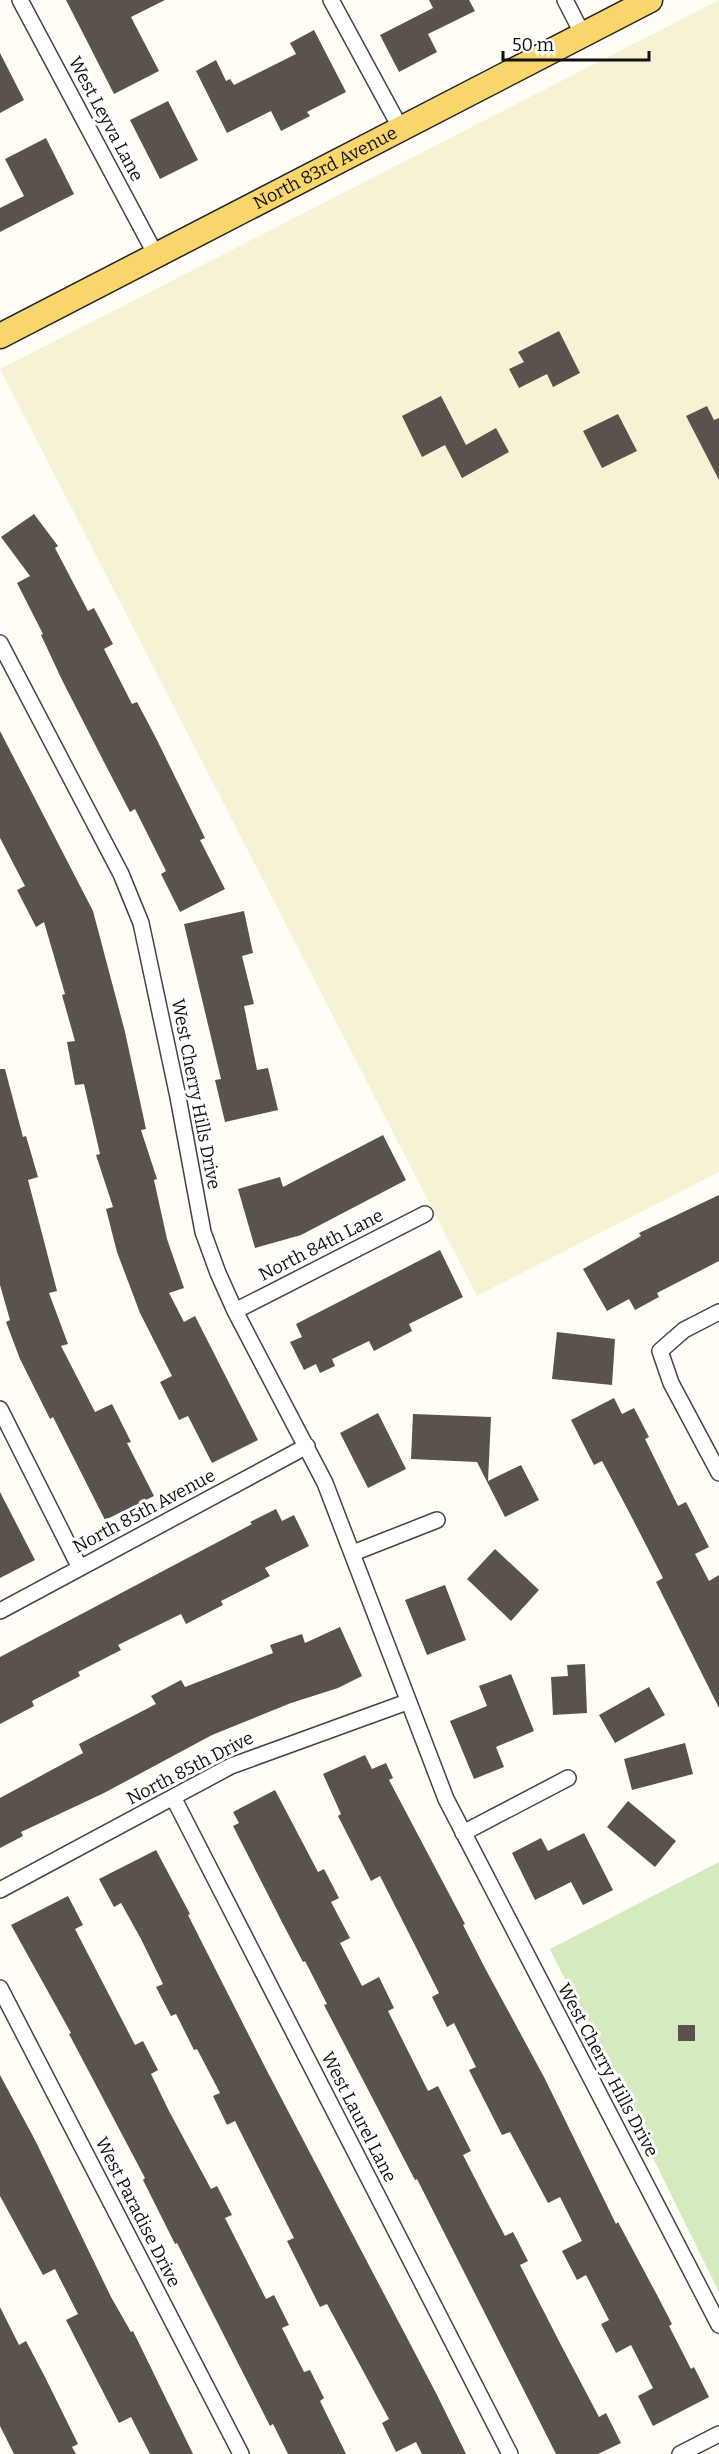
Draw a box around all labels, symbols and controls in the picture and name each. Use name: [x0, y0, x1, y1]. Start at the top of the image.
scale bar: [503, 24, 648, 62]
text: 50 m: [512, 34, 554, 56]
street label: West Leyva Lane: [64, 53, 148, 185]
street label: North 83rd Avenue: [249, 122, 401, 214]
street label: West Cherry Hills Drive: [167, 997, 225, 1191]
street label: North 84th Lane: [255, 1204, 387, 1286]
street label: North 85th Avenue: [69, 1464, 219, 1558]
street label: North 85th Drive: [123, 1727, 257, 1809]
street label: West Cherry Hills Drive: [553, 1979, 663, 2161]
street label: West Laurel Lane: [317, 2048, 401, 2186]
street label: West Paradise Drive: [91, 2133, 185, 2291]

